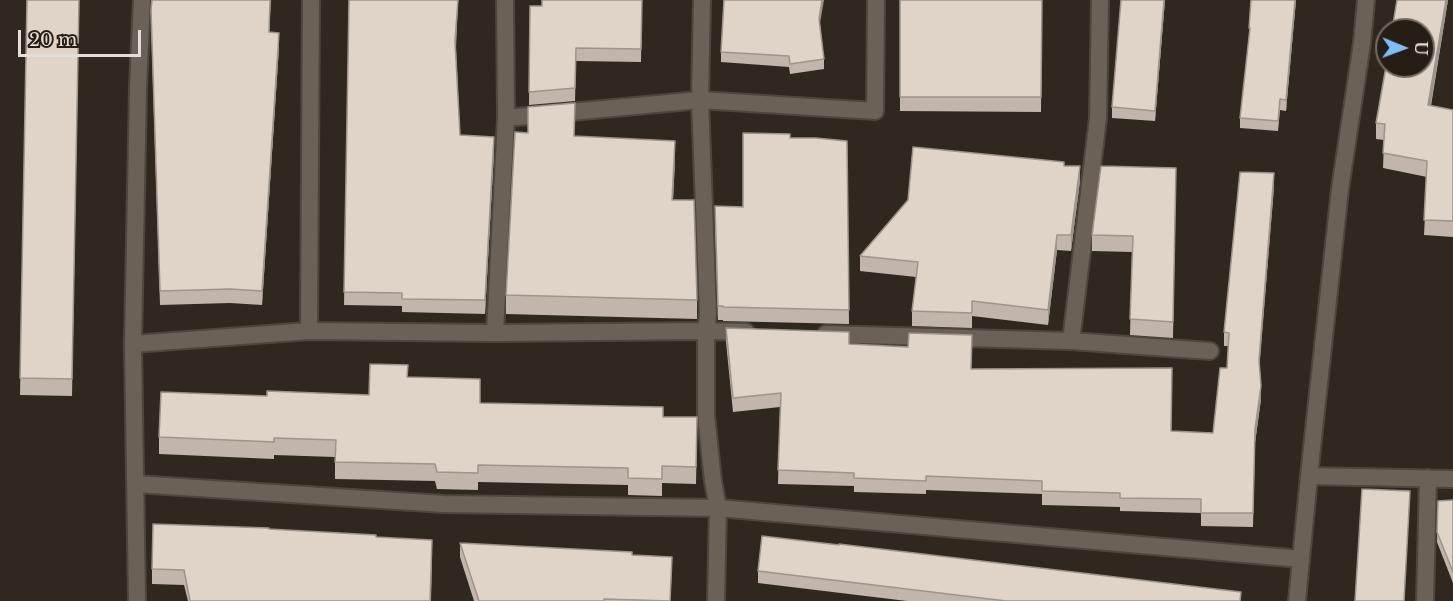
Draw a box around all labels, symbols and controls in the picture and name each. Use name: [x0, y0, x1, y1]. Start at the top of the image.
scale bar: [21, 18, 144, 56]
north arrow: [1375, 18, 1435, 78]
text: 20 m: [29, 29, 77, 51]
text: U: [1411, 41, 1431, 55]

